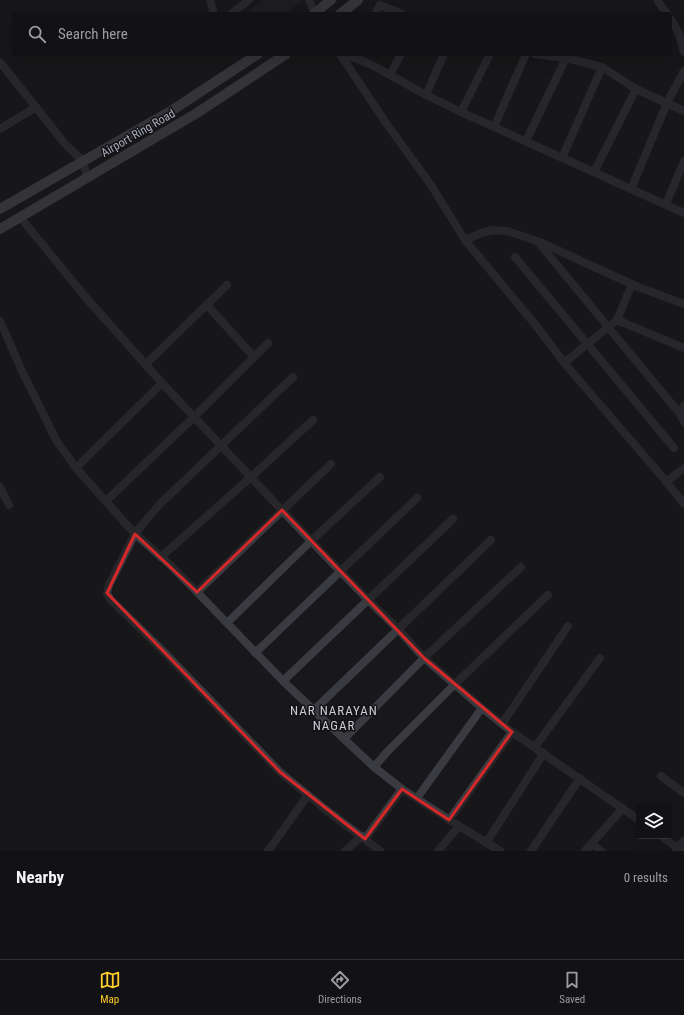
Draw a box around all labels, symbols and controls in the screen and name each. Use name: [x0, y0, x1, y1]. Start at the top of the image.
search box: [12, 12, 672, 56]
icon: search: [26, 23, 48, 45]
text: Search here: [58, 25, 128, 43]
street label: Airport Ring Road: [98, 106, 178, 160]
district label: NAR NARAYAN NAGAR: [290, 703, 378, 733]
map controls: [636, 803, 672, 839]
button: layers: [636, 803, 672, 839]
text: Nearby: [16, 867, 64, 887]
text: 0 results: [624, 870, 668, 885]
tab: Map: [99, 969, 121, 1006]
tab: Directions: [318, 969, 362, 1006]
tab: Saved: [559, 969, 585, 1006]

